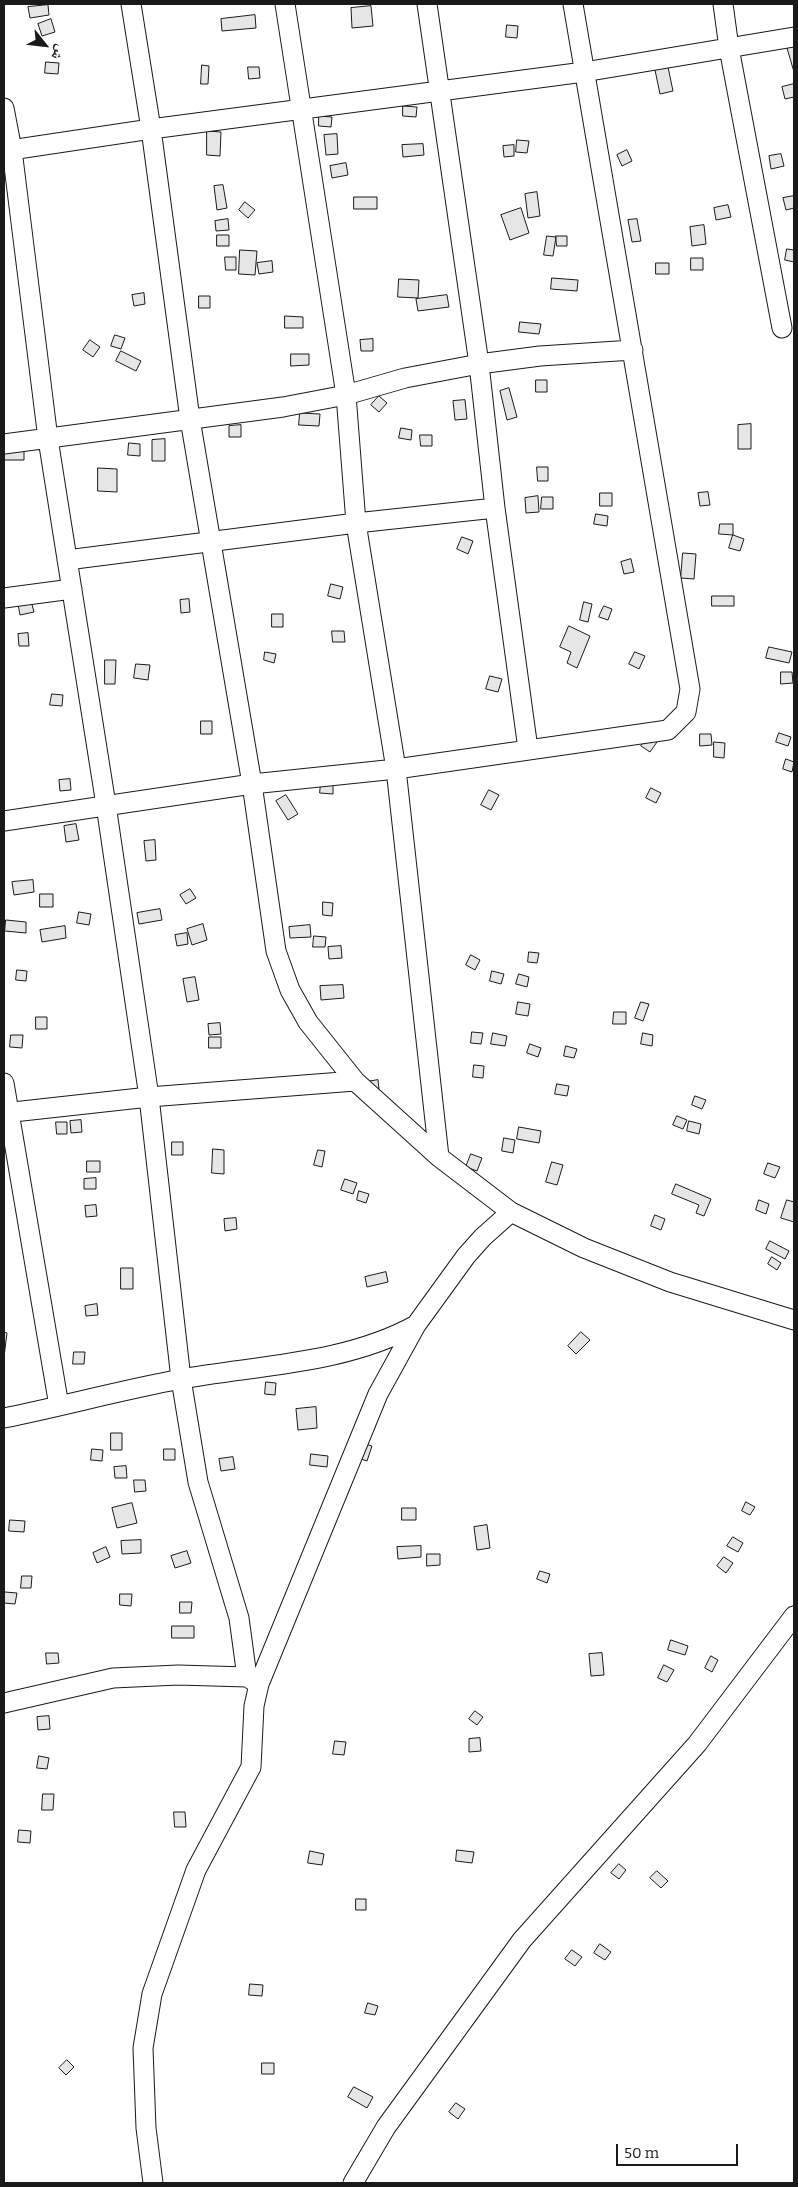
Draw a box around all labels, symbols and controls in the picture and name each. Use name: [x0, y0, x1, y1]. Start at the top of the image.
north arrow: [20, 20, 70, 70]
text: ش: [48, 42, 70, 63]
scale bar: [618, 2134, 740, 2166]
text: 50 m: [624, 2144, 659, 2162]

